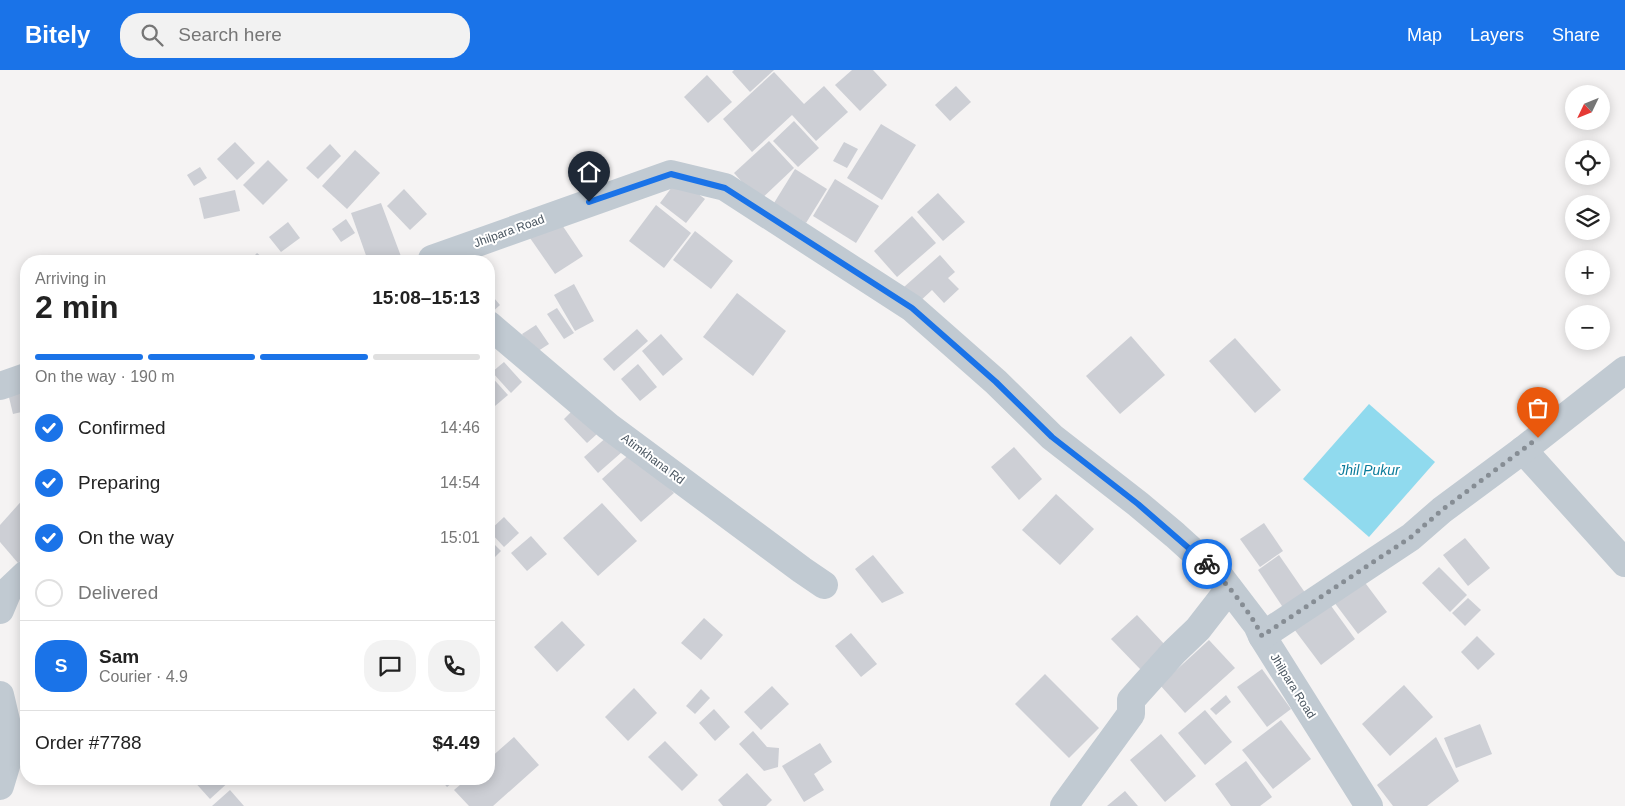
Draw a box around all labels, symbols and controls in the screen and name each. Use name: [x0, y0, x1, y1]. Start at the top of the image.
search box: [120, 13, 470, 58]
text: Bitely: [25, 21, 90, 48]
icon: search: [138, 21, 166, 49]
text: Search here: [178, 24, 282, 45]
text: Map: [1407, 25, 1442, 45]
text: Layers: [1470, 25, 1524, 45]
text: Share: [1552, 25, 1600, 45]
north arrow: [1565, 85, 1610, 130]
map controls: [1565, 85, 1610, 350]
button: locate: [1565, 140, 1610, 185]
pin: [568, 151, 610, 202]
icon: home: [575, 158, 603, 186]
button: layers: [1565, 195, 1610, 240]
street label: Jhilpara Road: [472, 212, 546, 250]
button: +: [1565, 250, 1610, 295]
text: Arriving in: [35, 270, 106, 287]
text: 15:08–15:13: [372, 287, 480, 308]
text: 2 min: [35, 289, 119, 325]
button: −: [1565, 305, 1610, 350]
text: On the way · 190 m: [35, 368, 175, 385]
pin: [1517, 387, 1559, 438]
icon: bag: [1524, 394, 1552, 422]
icon: check: [35, 414, 63, 442]
text: Confirmed: [78, 417, 166, 438]
text: 14:46: [440, 419, 480, 436]
street label: Atimkhana Rd: [619, 431, 687, 487]
water label: Jhil Pukur: [1337, 462, 1401, 478]
icon: check: [35, 469, 63, 497]
text: Preparing: [78, 472, 160, 493]
text: 14:54: [440, 474, 480, 491]
icon: check: [35, 524, 63, 552]
text: On the way: [78, 527, 174, 548]
text: 15:01: [440, 529, 480, 546]
courier: [1182, 539, 1232, 589]
icon: bike: [1193, 550, 1221, 578]
text: Delivered: [78, 582, 158, 603]
button: chat: [364, 640, 416, 692]
button: phone: [428, 640, 480, 692]
text: Sam: [99, 646, 139, 667]
street label: Jhilpara Road: [1267, 651, 1319, 721]
text: S: [55, 655, 67, 676]
text: Courier · 4.9: [99, 668, 188, 685]
text: Order #7788: [35, 732, 142, 753]
text: $4.49: [432, 732, 480, 753]

